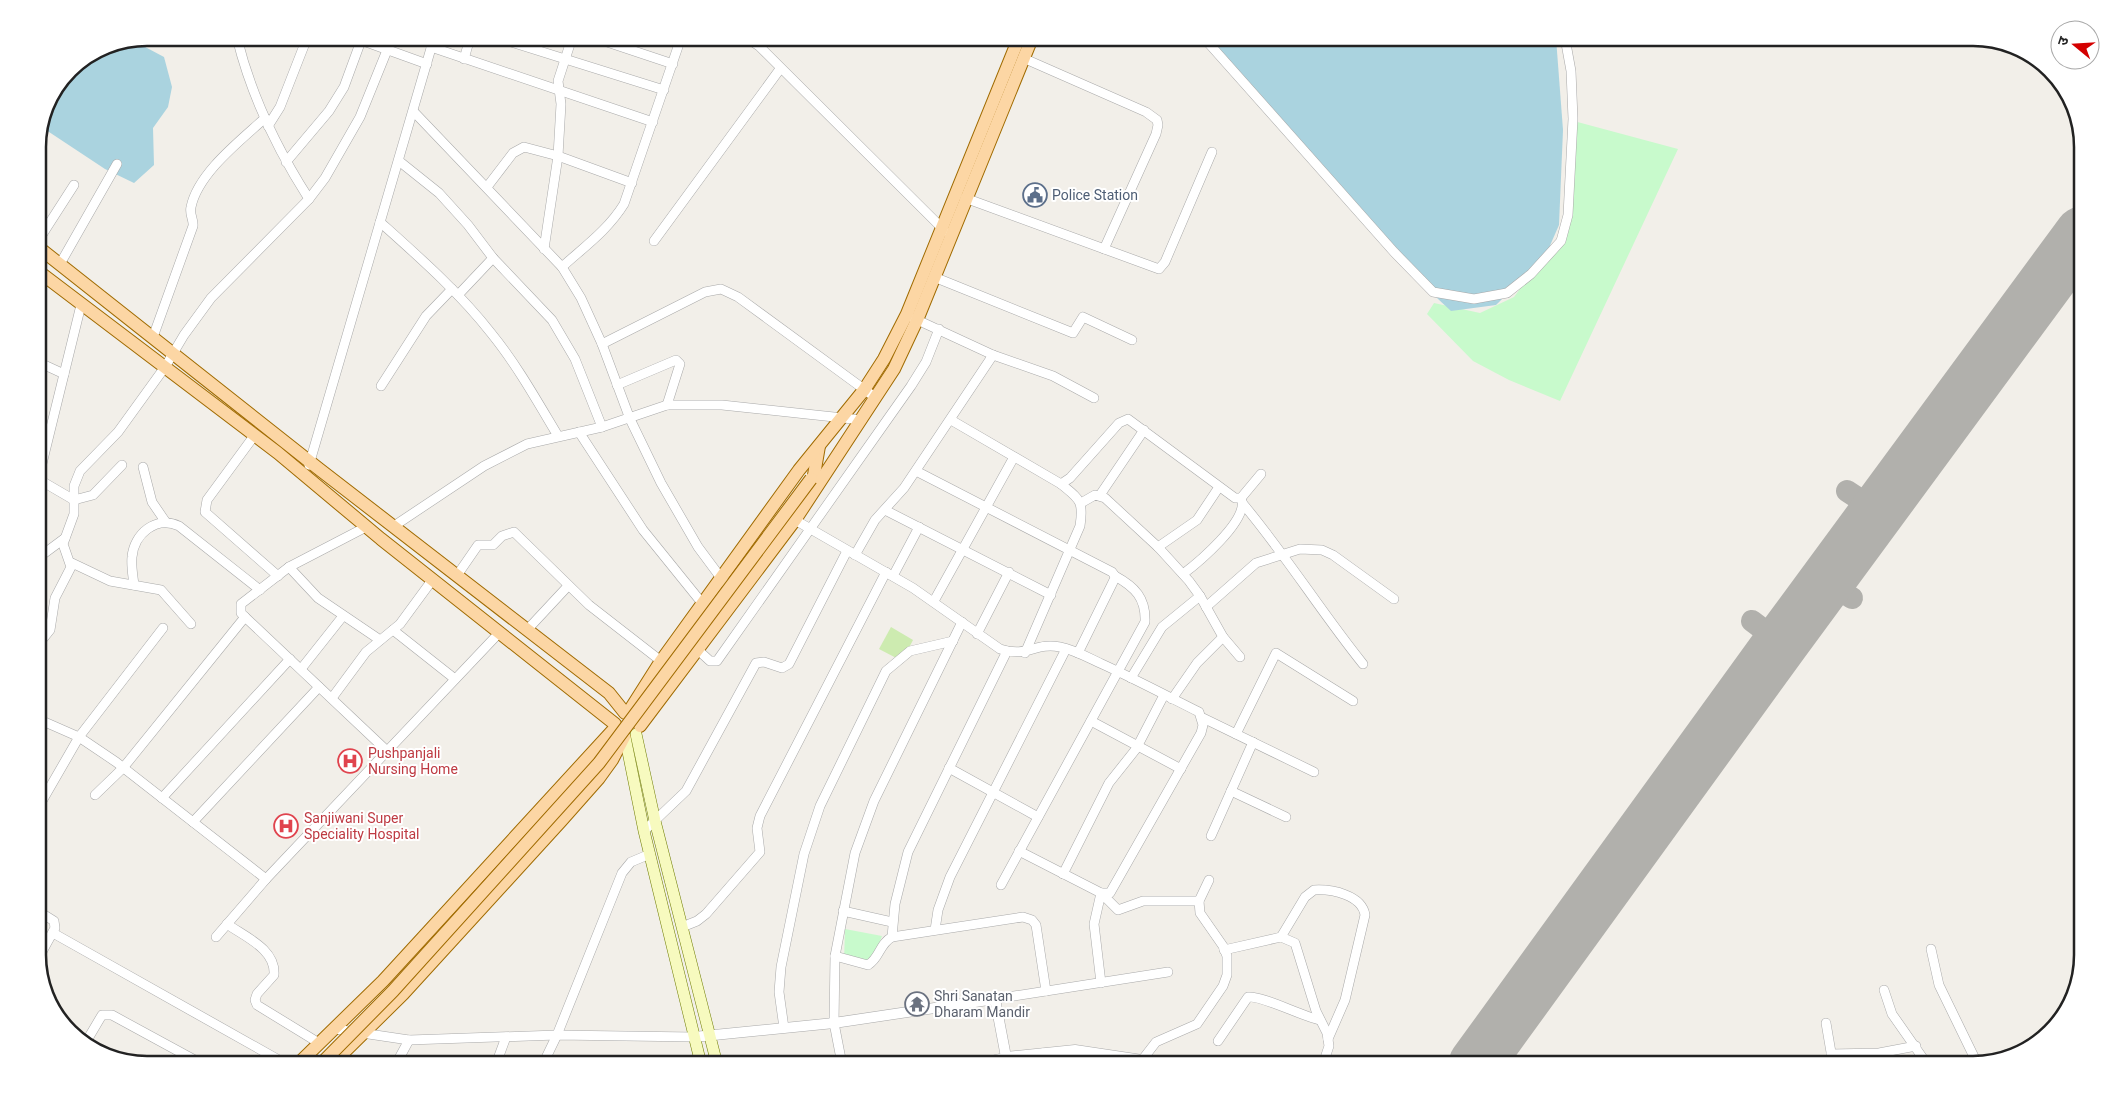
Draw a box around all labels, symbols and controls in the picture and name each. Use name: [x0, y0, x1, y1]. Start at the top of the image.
north arrow: [2050, 20, 2100, 70]
text: उ: [2054, 34, 2072, 47]
public building icon: Police Station: [1022, 182, 1048, 208]
place label: Police Station: [1052, 187, 1138, 203]
place label: Pushpanjali Nursing Home: [368, 745, 458, 777]
hospital icon: Pushpanjali Nursing Home: [337, 748, 363, 774]
place label: Sanjiwani Super Speciality Hospital: [304, 810, 420, 842]
hospital icon: Sanjiwani Super Speciality Hospital: [273, 813, 299, 839]
place label: Shri Sanatan Dharam Mandir: [934, 988, 1030, 1020]
temple icon: Shri Sanatan Dharam Mandir: [904, 991, 930, 1017]

